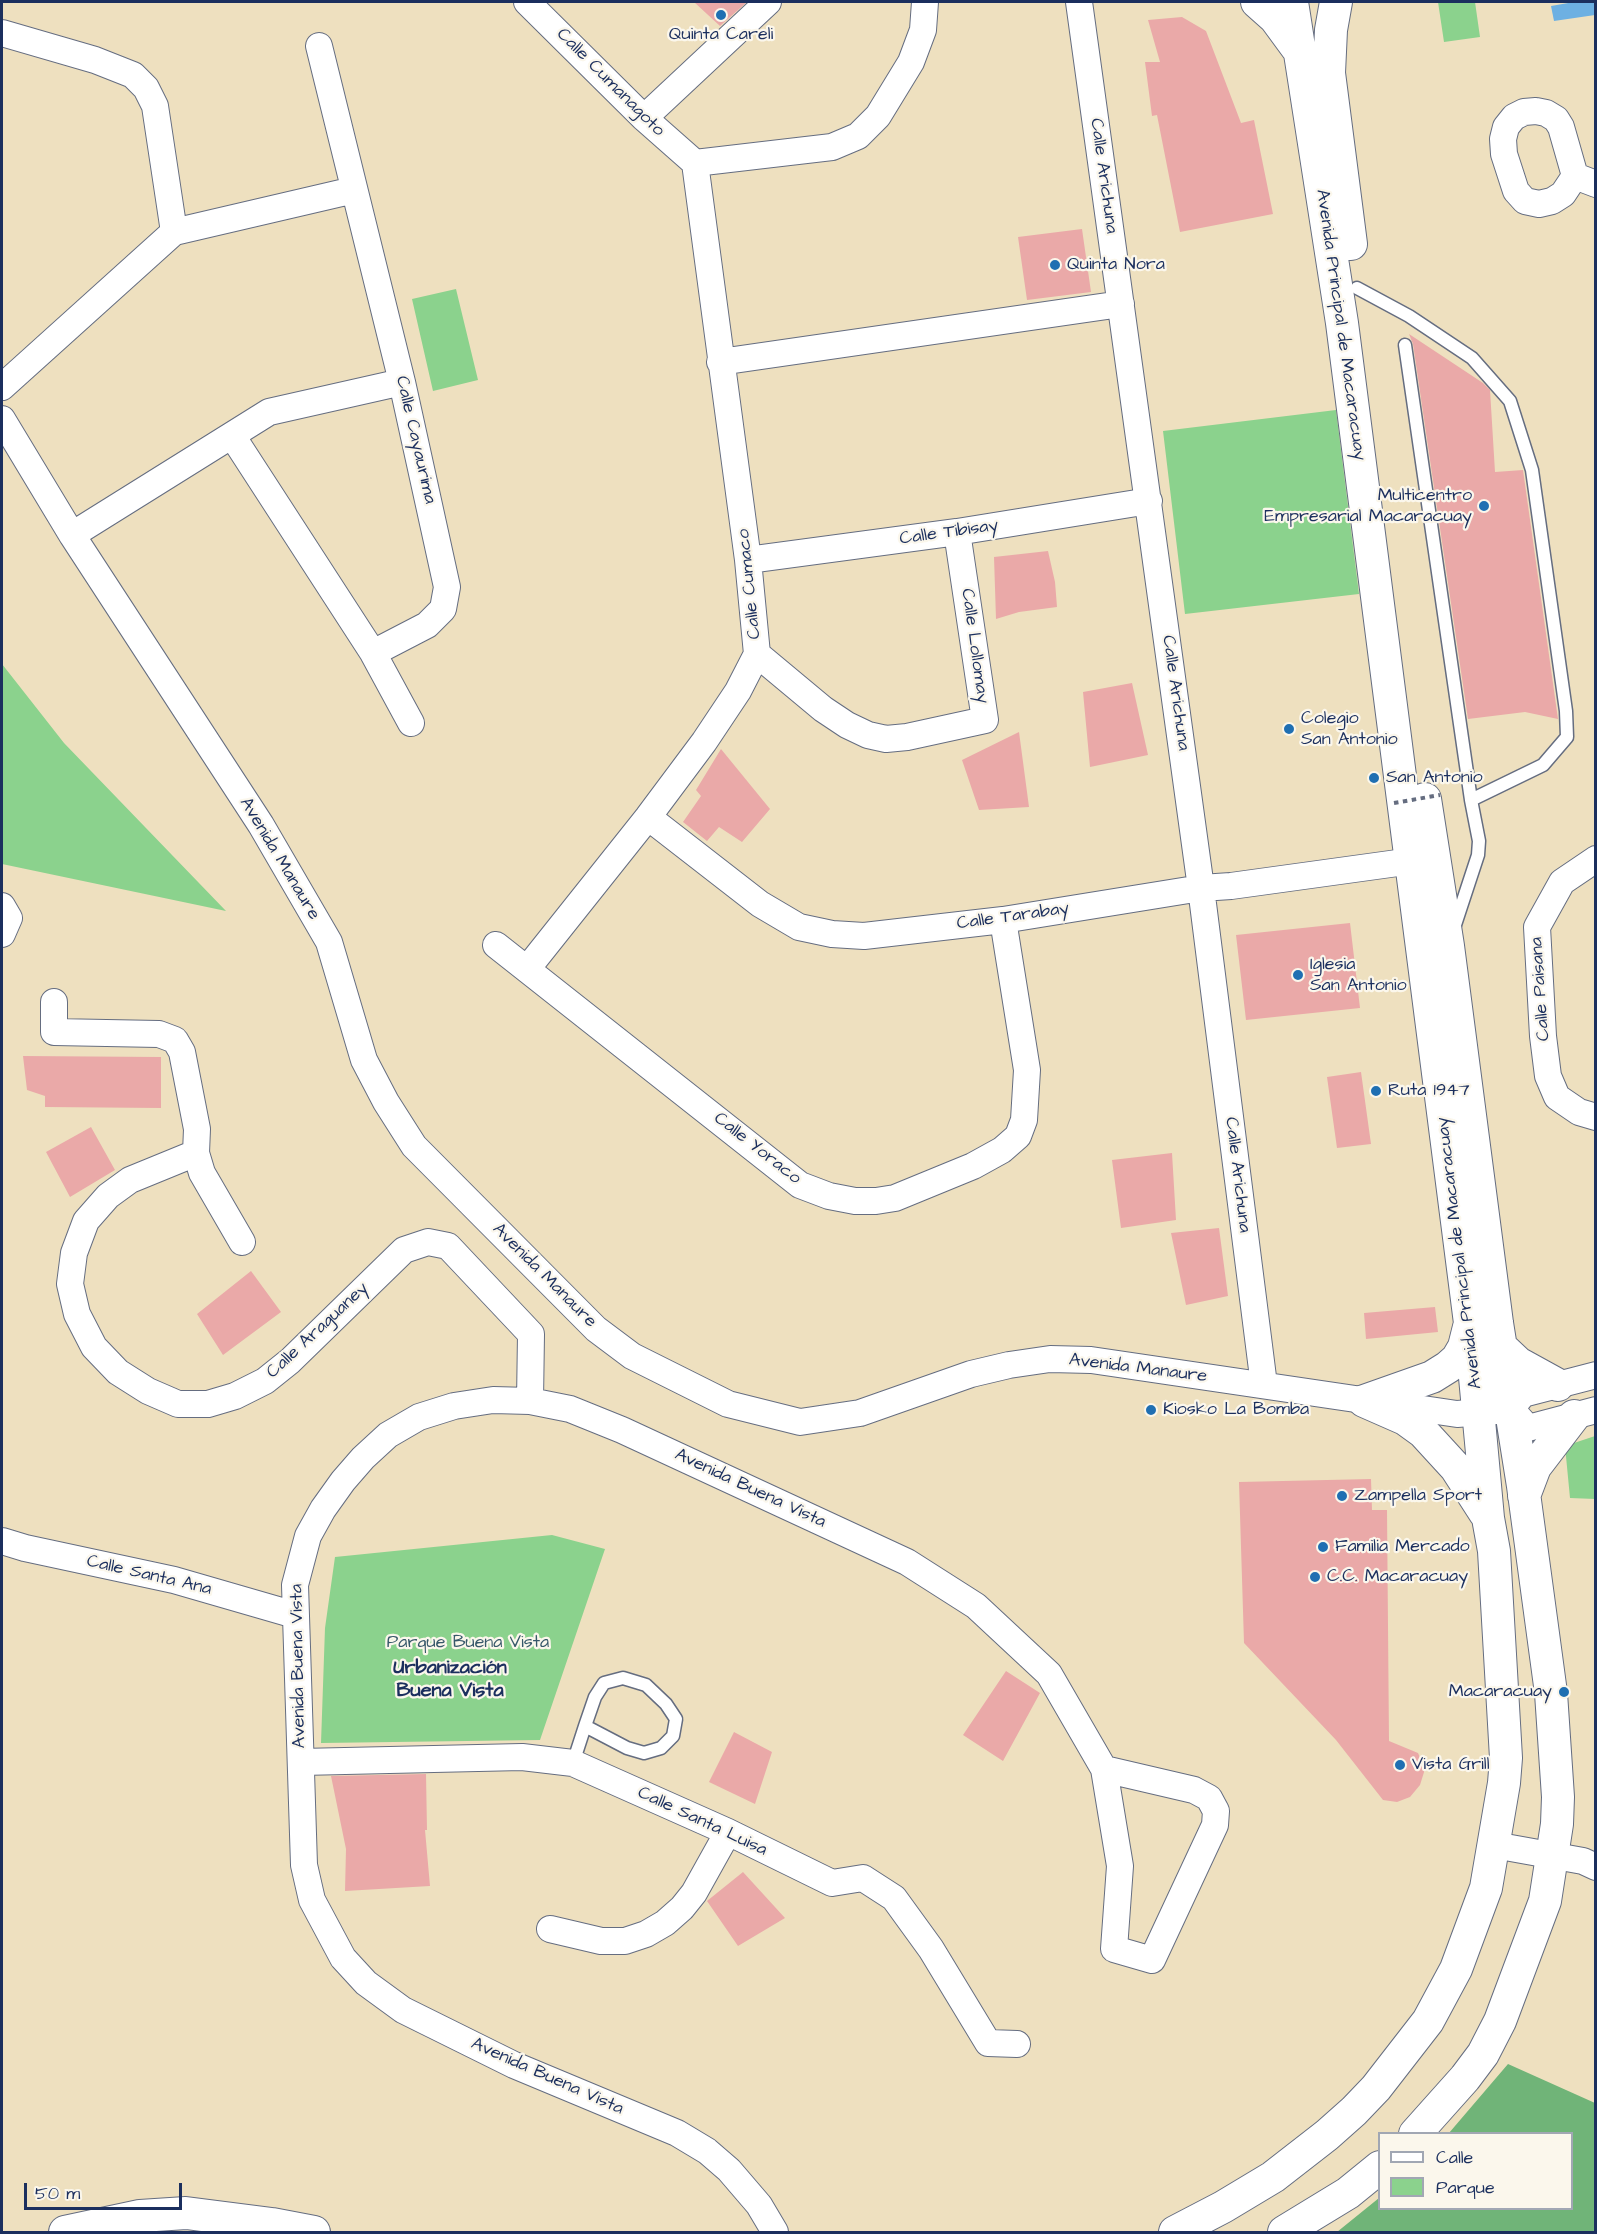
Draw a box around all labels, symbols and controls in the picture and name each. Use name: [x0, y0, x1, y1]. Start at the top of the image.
marker: Quinta Careli: [714, 8, 728, 22]
street label: Calle Cumanagoto: [551, 24, 669, 142]
place label: Quinta Careli: [669, 24, 773, 46]
street label: Calle Arichuna: [1084, 117, 1122, 235]
street label: Avenida Principal de Macaracuay: [1310, 188, 1370, 462]
place label: Quinta Nora: [1067, 254, 1165, 276]
marker: Quinta Nora: [1048, 258, 1062, 272]
street label: Calle Cayaurima: [390, 374, 440, 506]
place label: Multicentro Empresarial Macaracuay: [1264, 485, 1472, 528]
marker: Multicentro Empresarial Macaracuay: [1477, 499, 1491, 513]
street label: Calle Tibisay: [898, 515, 1000, 551]
street label: Calle Cumaco: [733, 528, 767, 640]
street label: Calle Lollomay: [955, 587, 993, 705]
street label: Calle Arichuna: [1156, 634, 1194, 752]
place label: Colegio San Antonio: [1301, 708, 1398, 750]
marker: Colegio San Antonio: [1282, 722, 1296, 736]
place label: San Antonio: [1386, 767, 1483, 789]
marker: San Antonio: [1367, 771, 1381, 785]
street label: Avenida Manaure: [234, 794, 324, 924]
street label: Calle Tarabay: [955, 898, 1071, 936]
street label: Calle Paisana: [1527, 936, 1555, 1042]
place label: Iglesia San Antonio: [1310, 954, 1407, 996]
marker: Iglesia San Antonio: [1291, 968, 1305, 982]
place label: Ruta 1947: [1388, 1080, 1469, 1102]
marker: Ruta 1947: [1369, 1084, 1383, 1098]
street label: Calle Yoraco: [709, 1108, 805, 1190]
street label: Calle Arichuna: [1219, 1116, 1255, 1234]
street label: Avenida Principal de Macaracuay: [1433, 1116, 1487, 1390]
street label: Avenida Manaure: [487, 1219, 601, 1333]
street label: Calle Araguaney: [263, 1278, 373, 1384]
street label: Avenida Manaure: [1068, 1350, 1208, 1388]
place label: Kiosko La Bomba: [1163, 1399, 1309, 1421]
marker: Kiosko La Bomba: [1144, 1403, 1158, 1417]
street label: Avenida Buena Vista: [671, 1444, 829, 1534]
place label: Zampella Sport: [1354, 1485, 1482, 1507]
marker: Zampella Sport: [1335, 1489, 1349, 1503]
place label: Familia Mercado: [1335, 1536, 1470, 1558]
marker: Familia Mercado: [1316, 1540, 1330, 1554]
street label: Calle Santa Ana: [84, 1551, 214, 1601]
place label: C.C. Macaracuay: [1327, 1566, 1468, 1588]
marker: C.C. Macaracuay: [1308, 1570, 1322, 1584]
street label: Avenida Buena Vista: [287, 1584, 311, 1748]
park label: Parque Buena Vista: [387, 1632, 549, 1654]
district label: Urbanización Buena Vista: [393, 1657, 507, 1704]
place label: Macaracuay: [1449, 1681, 1552, 1703]
marker: Macaracuay: [1557, 1685, 1571, 1699]
place label: Vista Grill: [1412, 1754, 1489, 1776]
marker: Vista Grill: [1393, 1758, 1407, 1772]
street label: Calle Santa Luisa: [634, 1783, 770, 1861]
street label: Avenida Buena Vista: [467, 2034, 627, 2120]
legend: [1378, 2132, 1573, 2210]
text: Calle: [1436, 2145, 1473, 2170]
scale bar: [27, 2171, 184, 2209]
text: Parque: [1436, 2175, 1495, 2200]
text: 50 m: [35, 2181, 80, 2206]

